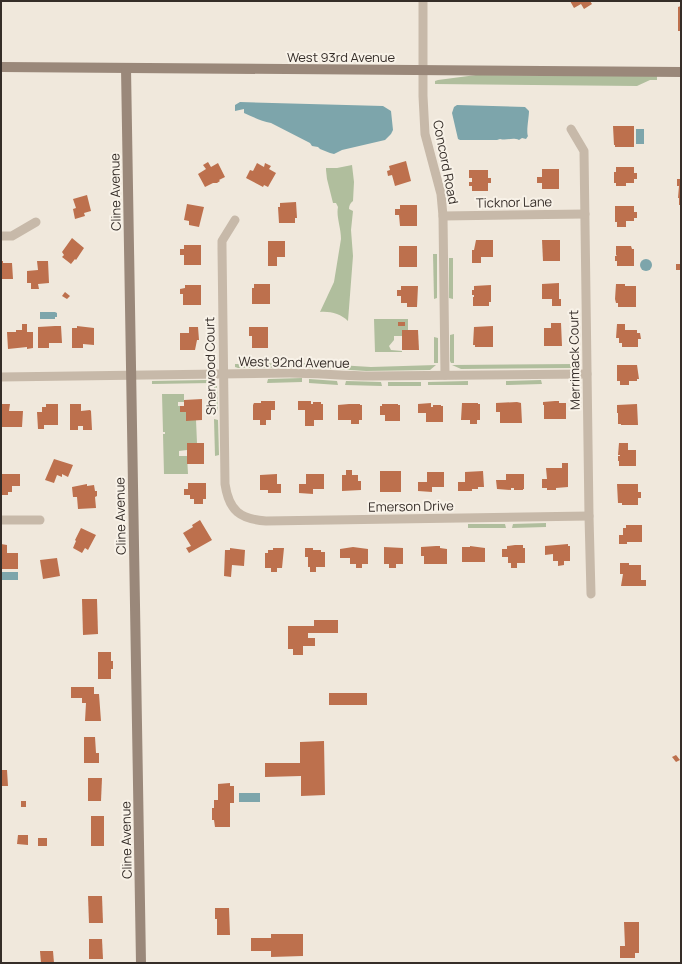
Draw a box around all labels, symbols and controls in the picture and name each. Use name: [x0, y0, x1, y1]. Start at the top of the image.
street label: West 93rd Avenue: [287, 48, 396, 66]
street label: Concord Road: [429, 119, 463, 205]
street label: Cline Avenue: [105, 153, 125, 231]
street label: Ticknor Lane: [476, 192, 553, 212]
street label: Merrimack Court: [564, 310, 584, 410]
street label: Sherwood Court: [200, 317, 220, 415]
street label: West 92nd Avenue: [238, 352, 350, 372]
street label: Cline Avenue: [110, 477, 130, 555]
street label: Emerson Drive: [368, 496, 454, 516]
street label: Cline Avenue: [116, 801, 136, 879]

